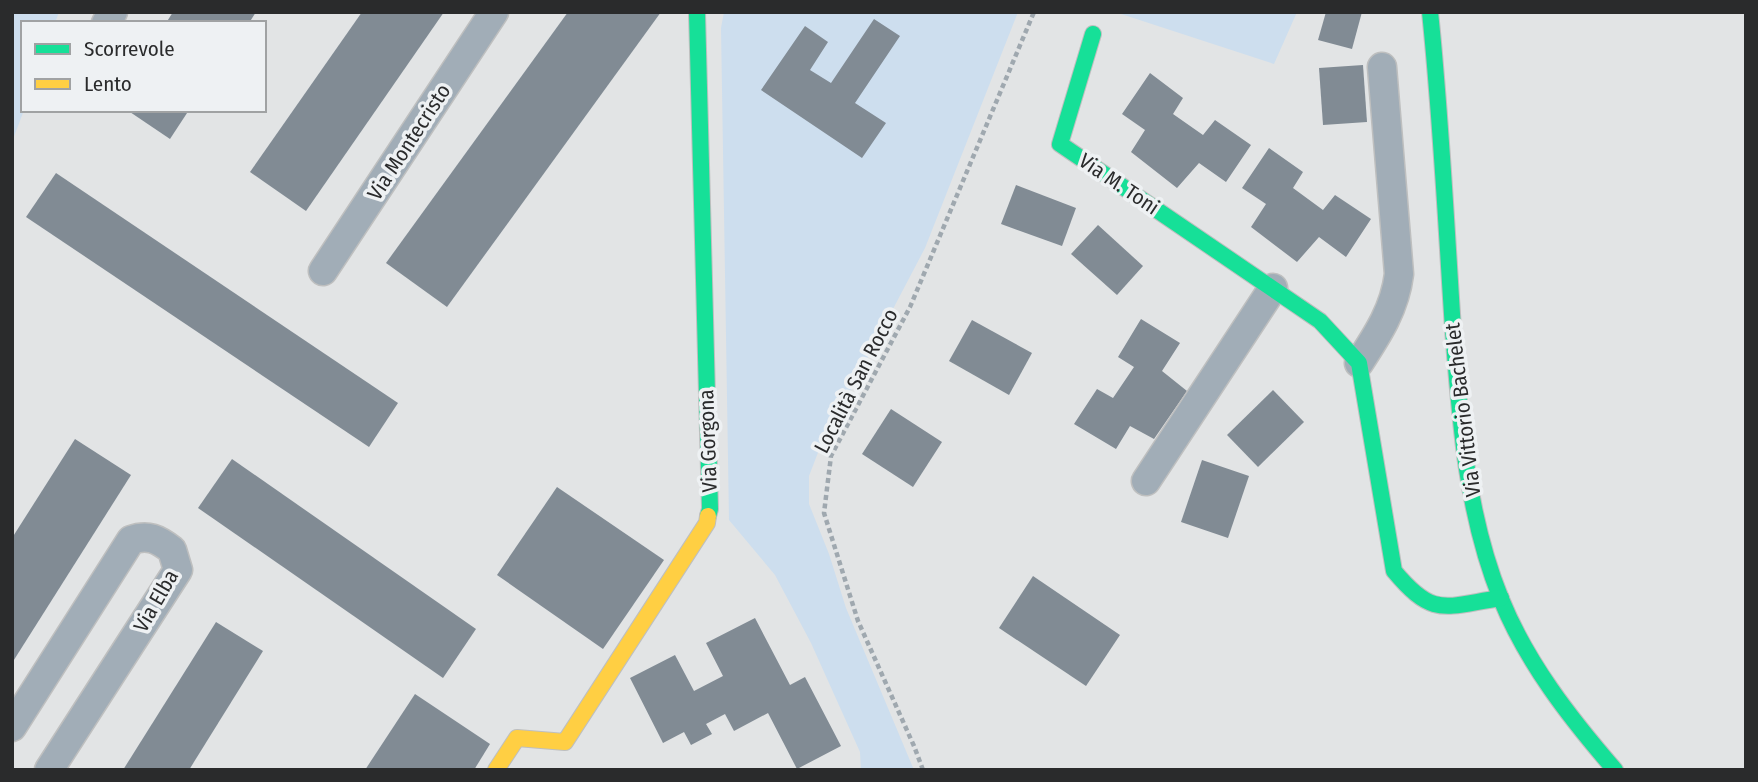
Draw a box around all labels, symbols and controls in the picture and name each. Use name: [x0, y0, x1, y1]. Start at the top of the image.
legend: [21, 21, 266, 112]
text: Scorrevole: [84, 36, 175, 62]
text: Lento: [84, 71, 132, 97]
street label: Via Montecristo: [362, 79, 456, 205]
street label: Via M. Toni: [1074, 148, 1164, 220]
street label: Località San Rocco: [808, 304, 904, 458]
street label: Via Vittorio Bachelet: [1439, 321, 1487, 499]
street label: Via Gorgona: [693, 389, 723, 493]
street label: Via Elba: [128, 565, 184, 637]

